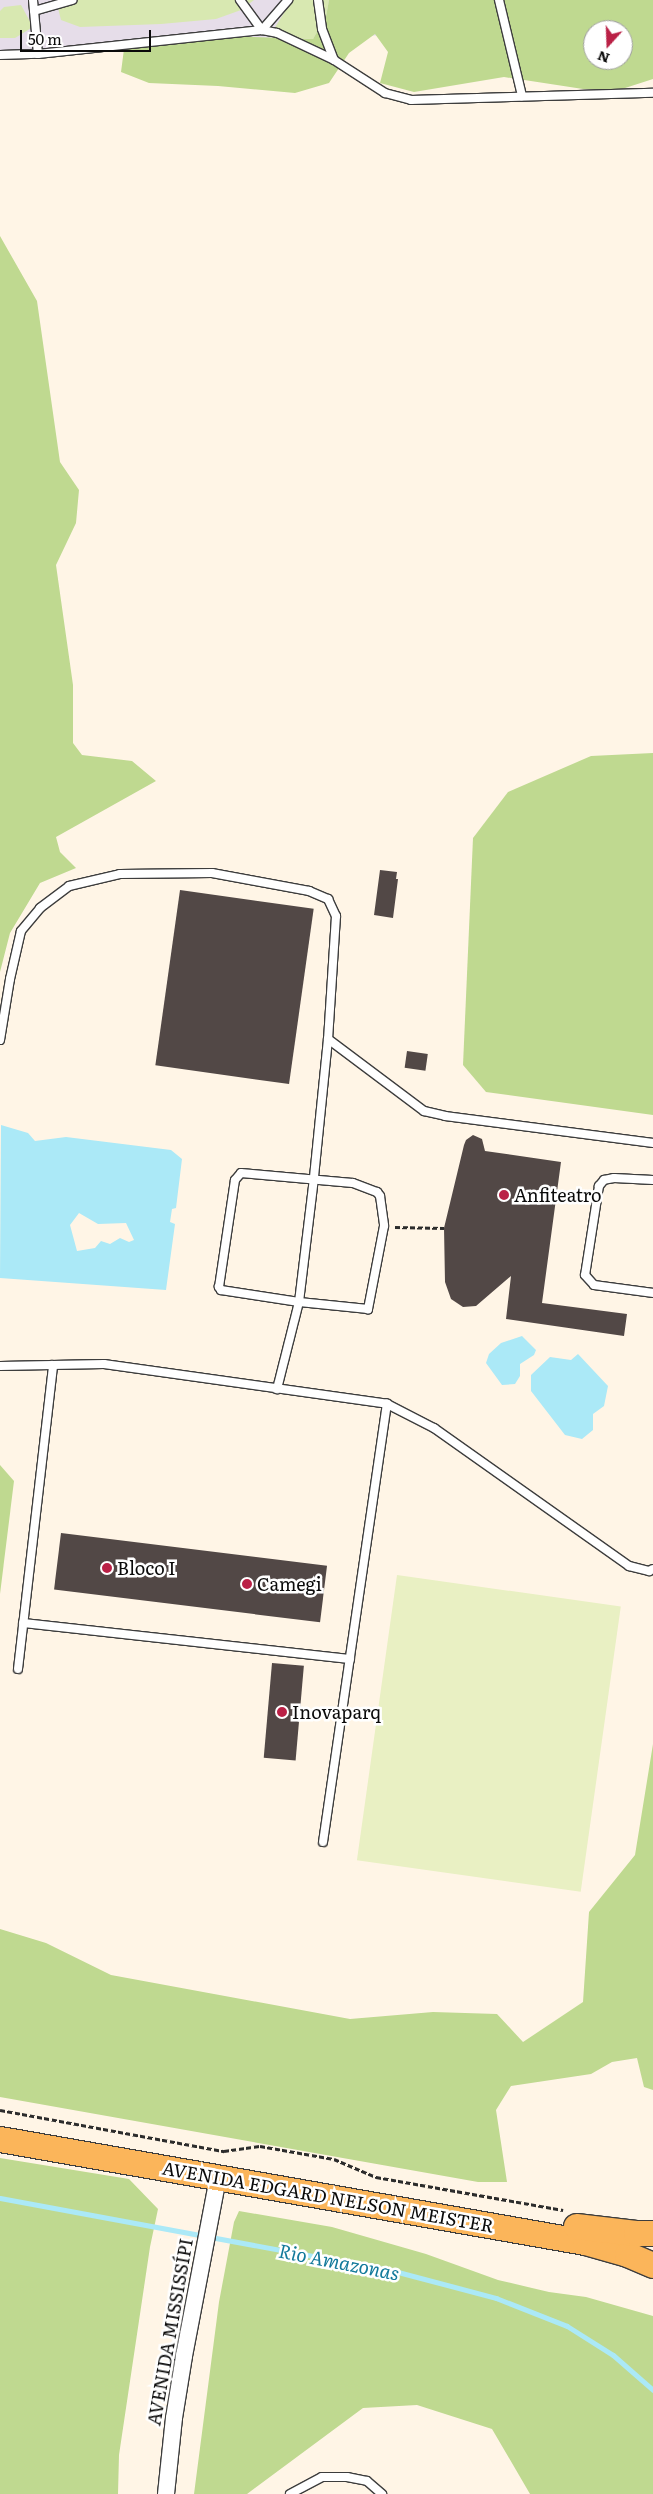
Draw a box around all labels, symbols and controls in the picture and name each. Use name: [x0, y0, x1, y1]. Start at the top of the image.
scale bar: [22, 20, 154, 52]
north arrow: [583, 20, 633, 70]
text: 50 m: [28, 27, 62, 50]
text: N: [594, 47, 612, 70]
place label: Anfiteatro: [514, 1184, 602, 1206]
marker: Anfiteatro: [498, 1189, 510, 1201]
place label: Bloco I: [117, 1557, 176, 1579]
marker: Bloco I: [101, 1562, 113, 1574]
place label: Camegi: [257, 1573, 322, 1595]
marker: Camegi: [241, 1578, 253, 1590]
place label: Inovaparq: [292, 1701, 381, 1723]
marker: Inovaparq: [276, 1706, 288, 1718]
street label: AVENIDA EDGARD NELSON MEISTER: [160, 2157, 496, 2237]
street label: AVENIDA MISSISSÍPI: [143, 2237, 197, 2427]
water label: Rio Amazonas: [277, 2239, 401, 2285]

